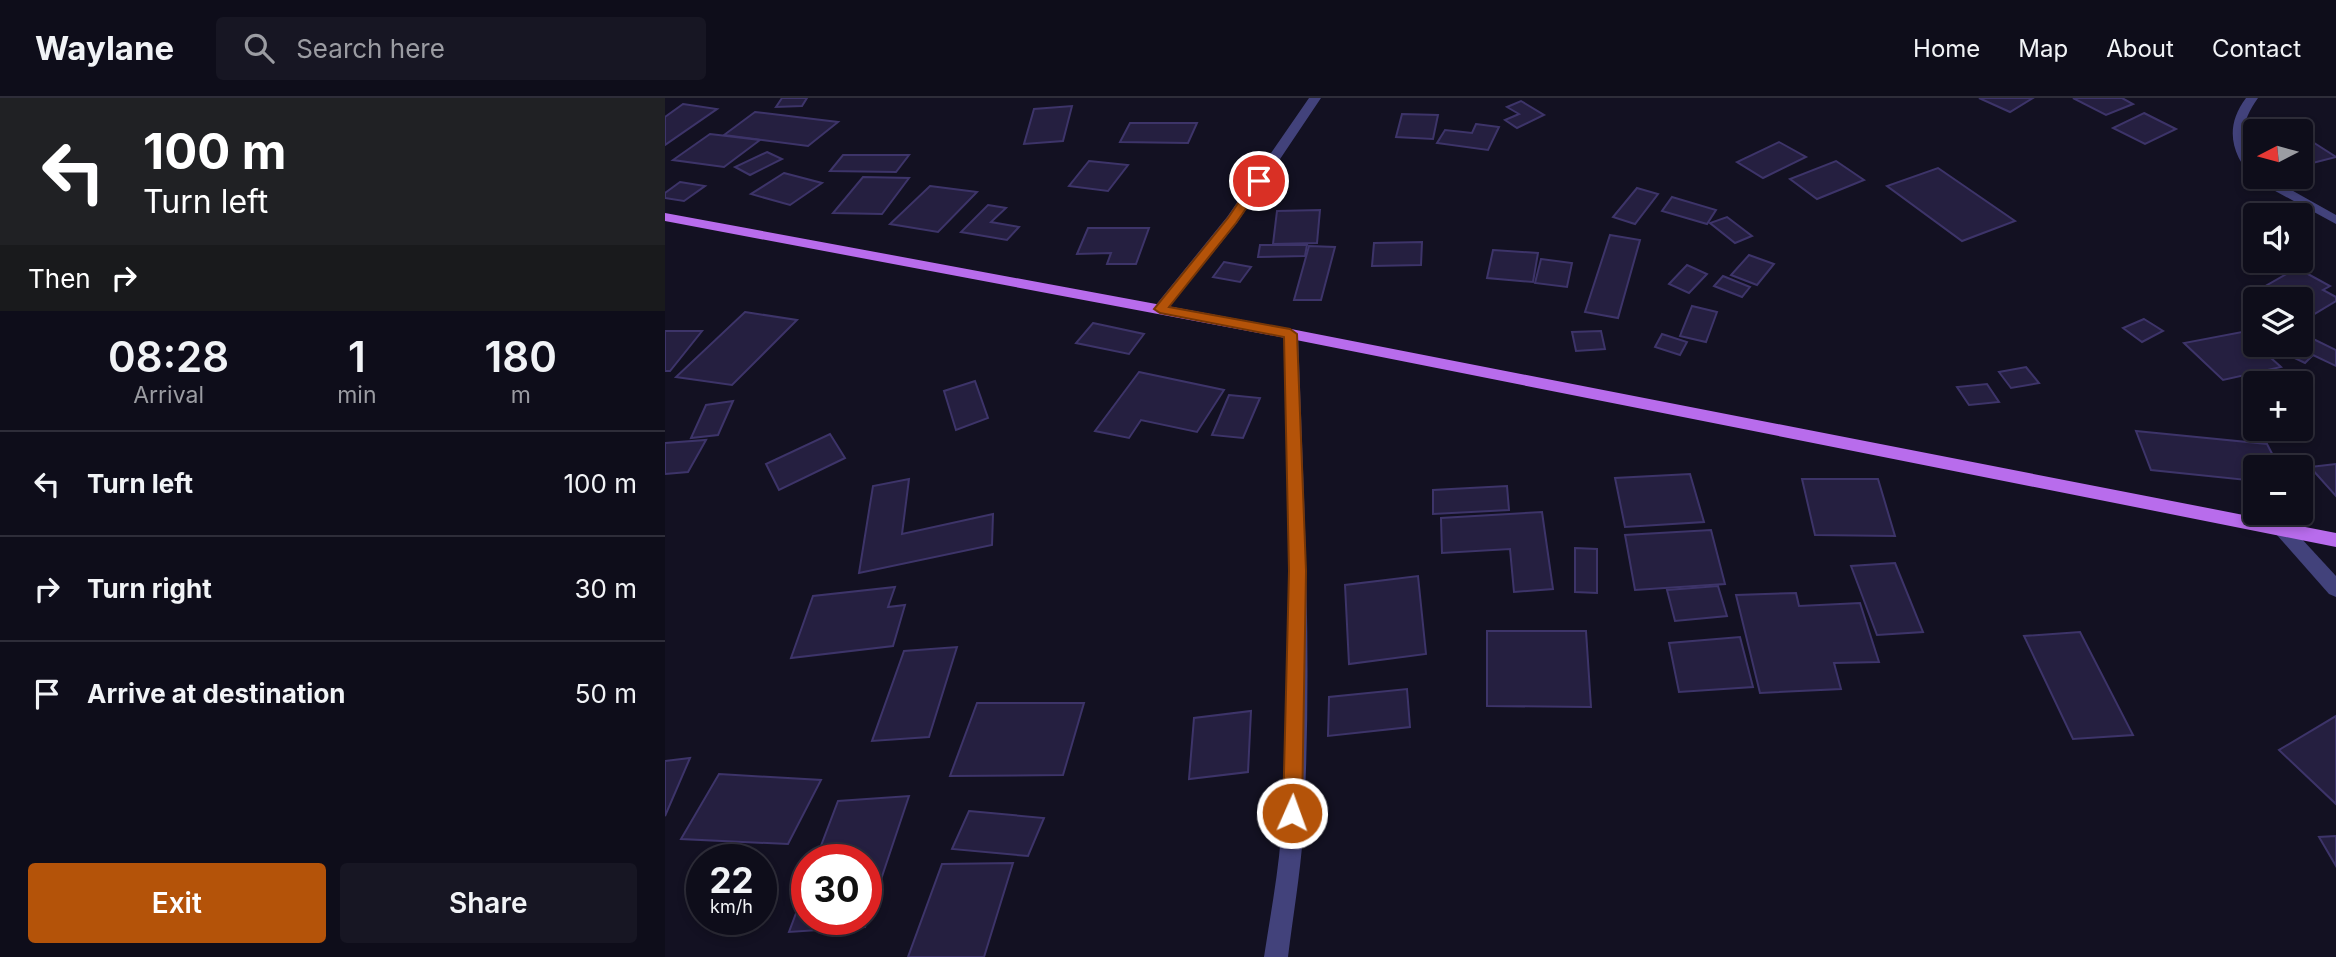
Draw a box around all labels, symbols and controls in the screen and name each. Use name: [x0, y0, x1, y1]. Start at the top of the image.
search box: [216, 17, 706, 80]
text: Waylane: [35, 28, 174, 68]
icon: search: [240, 29, 278, 67]
text: Search here: [296, 33, 445, 64]
text: Home: [1913, 34, 1980, 63]
text: Map: [2018, 34, 2068, 63]
text: About: [2106, 34, 2174, 63]
text: Contact: [2212, 34, 2301, 63]
north arrow: [2243, 119, 2313, 189]
map controls: [2243, 119, 2313, 525]
text: 100 m: [143, 122, 287, 181]
icon: left: [28, 126, 119, 217]
pin: [1229, 151, 1289, 211]
icon: arrive: [1240, 162, 1278, 200]
text: Turn left: [143, 182, 268, 221]
button: sound: [2243, 203, 2313, 273]
icon: right: [105, 259, 143, 297]
text: Then: [28, 263, 91, 294]
button: layers: [2243, 287, 2313, 357]
text: 08:28: [108, 331, 229, 382]
text: 1: [348, 331, 366, 382]
text: 180: [485, 331, 557, 382]
button: +: [2243, 371, 2313, 441]
text: Arrival: [133, 381, 204, 409]
text: min: [337, 381, 376, 409]
text: m: [511, 381, 531, 409]
button: −: [2243, 455, 2313, 525]
icon: left: [28, 465, 66, 503]
text: Turn left: [87, 468, 193, 499]
text: 100 m: [564, 468, 637, 499]
icon: right: [28, 570, 66, 608]
text: Turn right: [87, 573, 212, 604]
text: 30 m: [574, 573, 637, 604]
icon: arrive: [28, 675, 66, 713]
text: Arrive at destination: [87, 678, 346, 709]
text: 50 m: [575, 678, 637, 709]
position arrow: [1255, 776, 1329, 850]
speed limit sign: 30: [791, 844, 882, 935]
text: 22: [709, 859, 754, 901]
button: Exit: [28, 863, 326, 943]
button: Share: [340, 863, 637, 943]
text: km/h: [710, 896, 753, 917]

